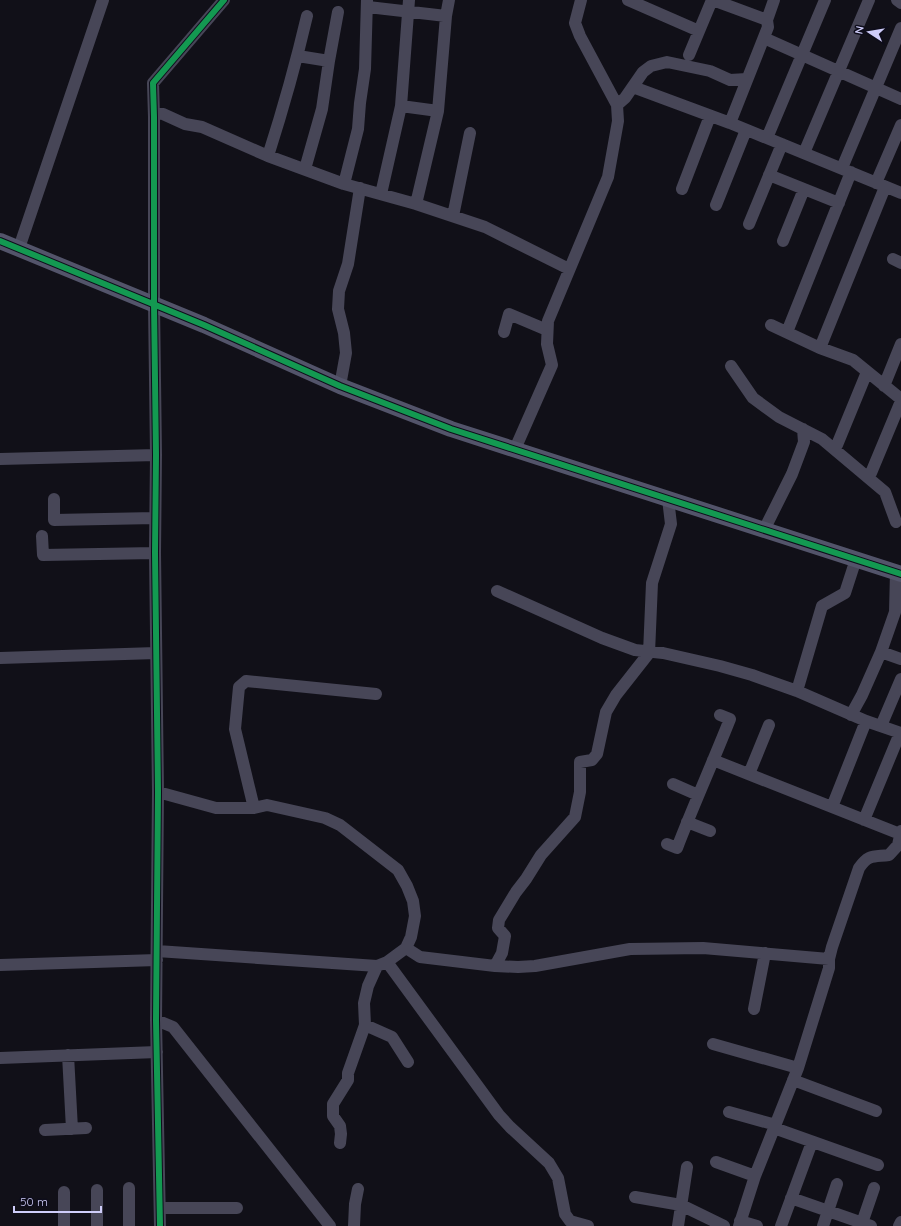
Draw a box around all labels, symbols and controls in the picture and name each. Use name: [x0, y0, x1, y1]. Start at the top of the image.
north arrow: [849, 12, 889, 52]
text: N: [852, 25, 867, 35]
scale bar: [14, 1188, 101, 1214]
text: 50 m: [20, 1194, 48, 1209]

